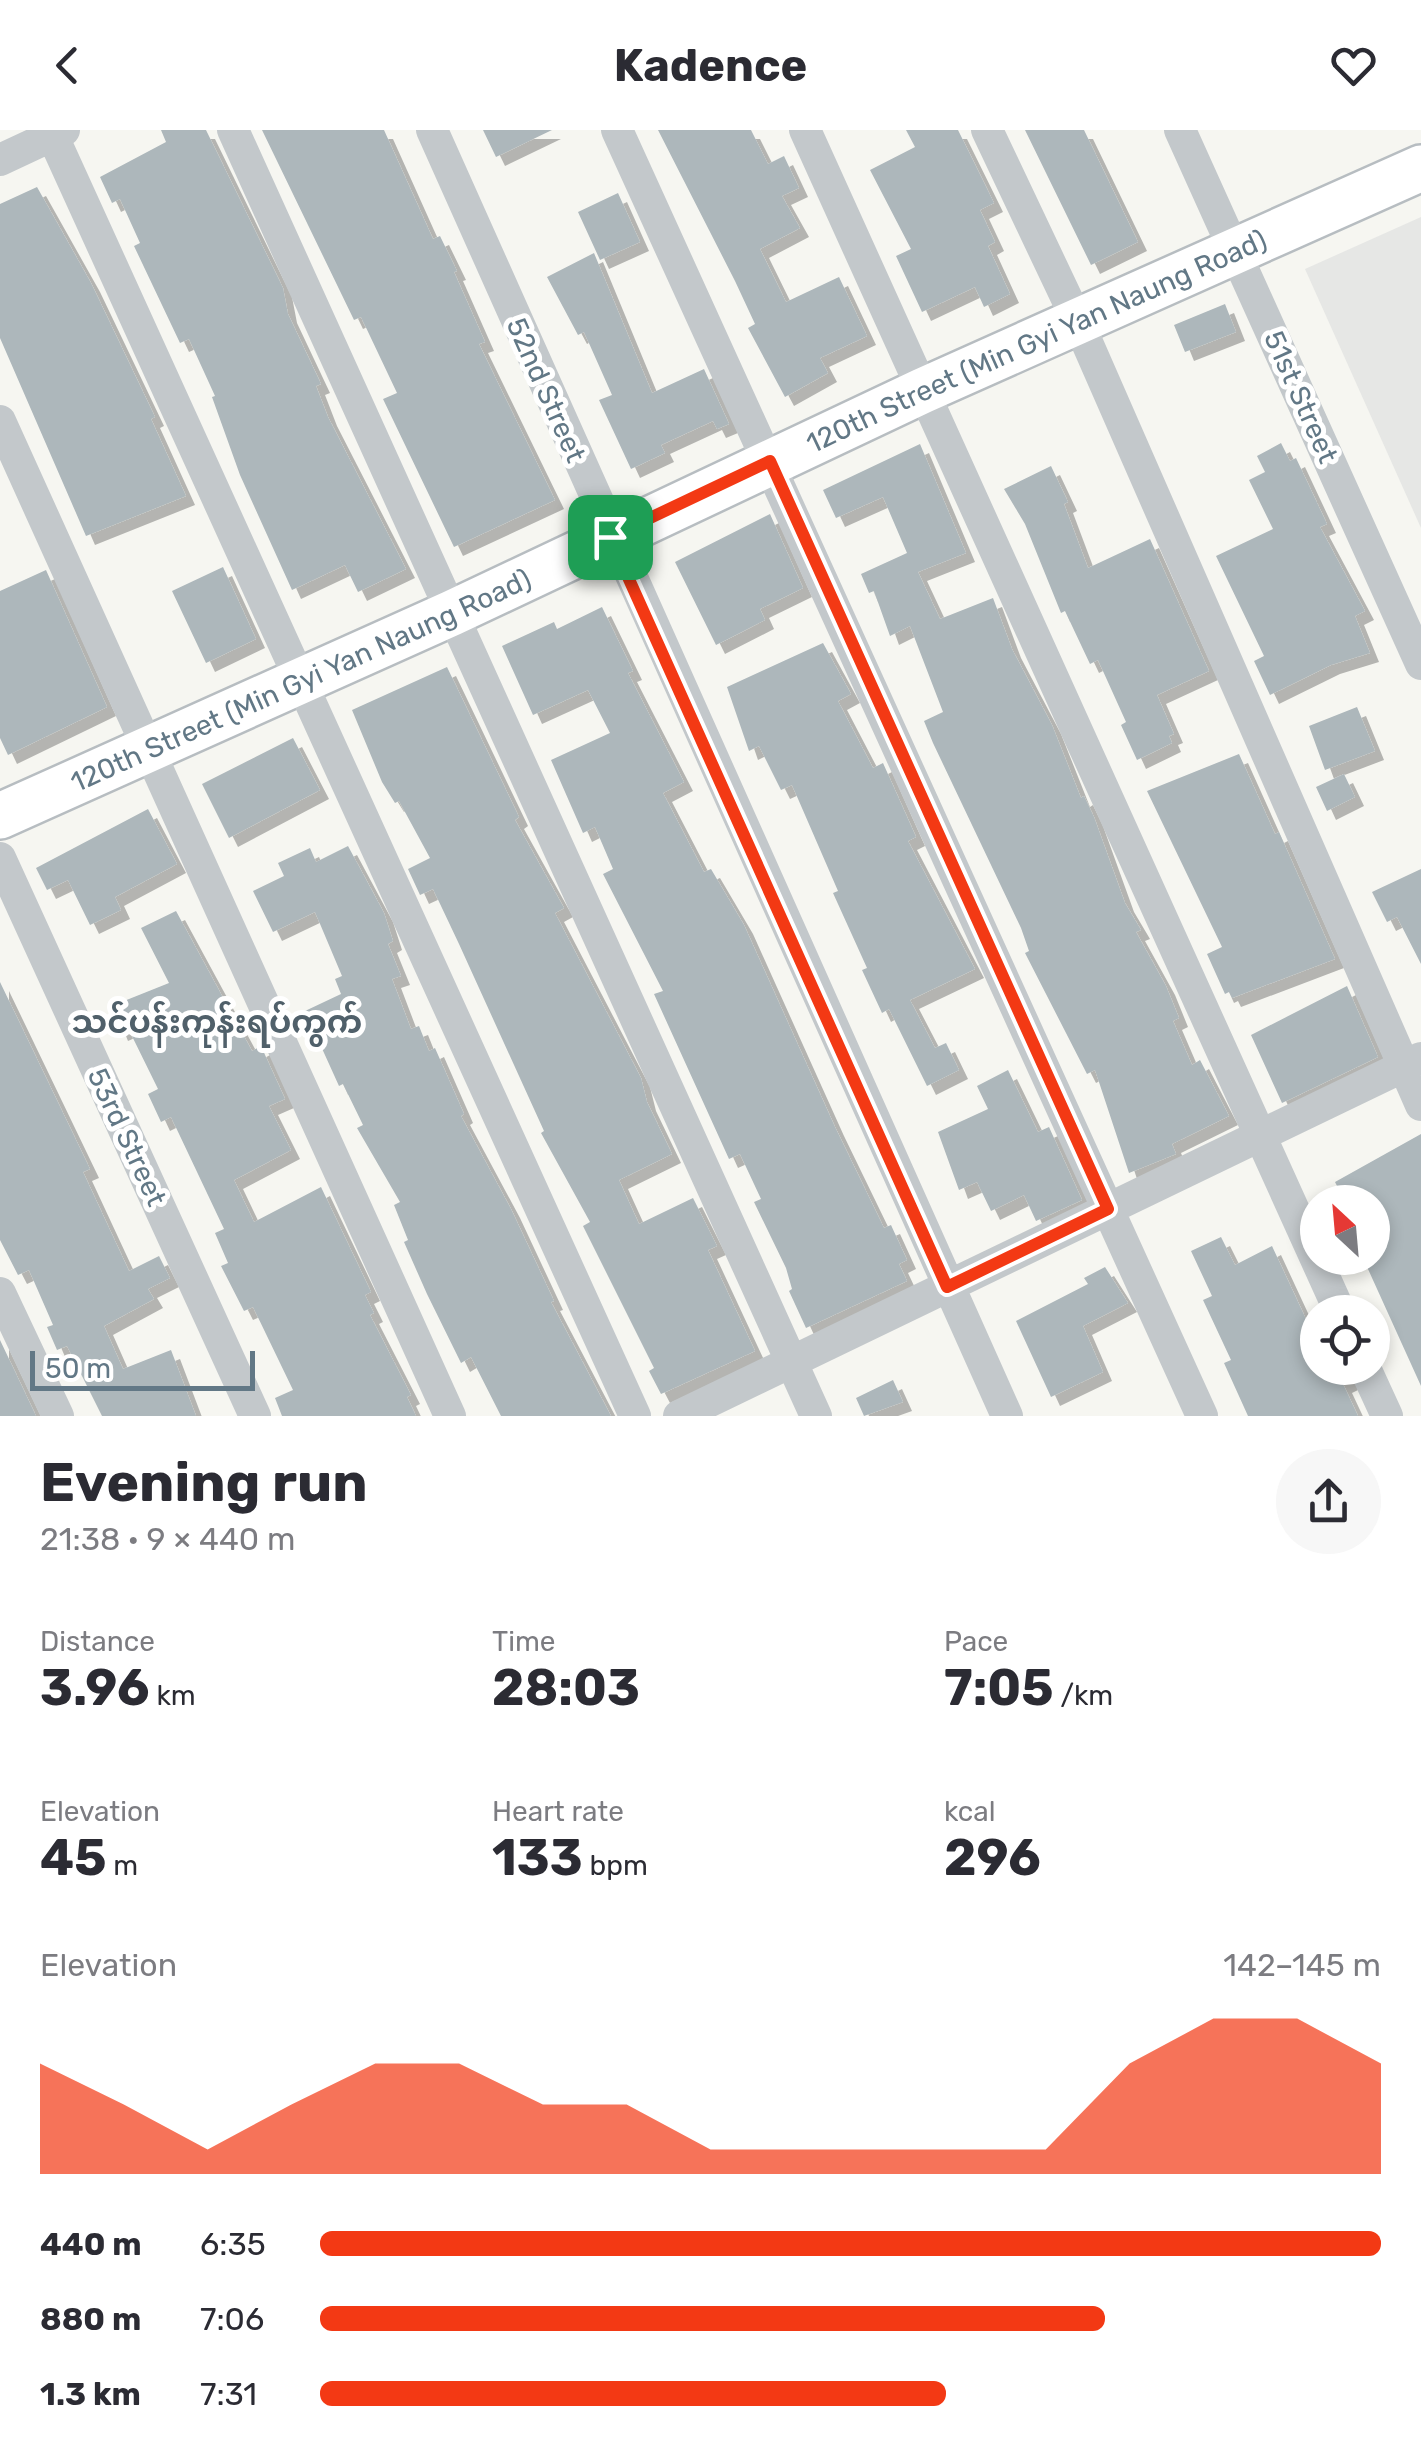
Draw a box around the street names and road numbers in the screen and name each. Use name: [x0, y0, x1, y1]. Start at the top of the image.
street label: 120th Street (Min Gyi Yan Naung Road): [801, 223, 1272, 460]
street label: 52nd Street: [500, 313, 593, 467]
street label: 51st Street: [1257, 326, 1345, 468]
street label: 120th Street (Min Gyi Yan Naung Road): [65, 562, 536, 799]
street label: 53rd Street: [81, 1063, 173, 1211]

